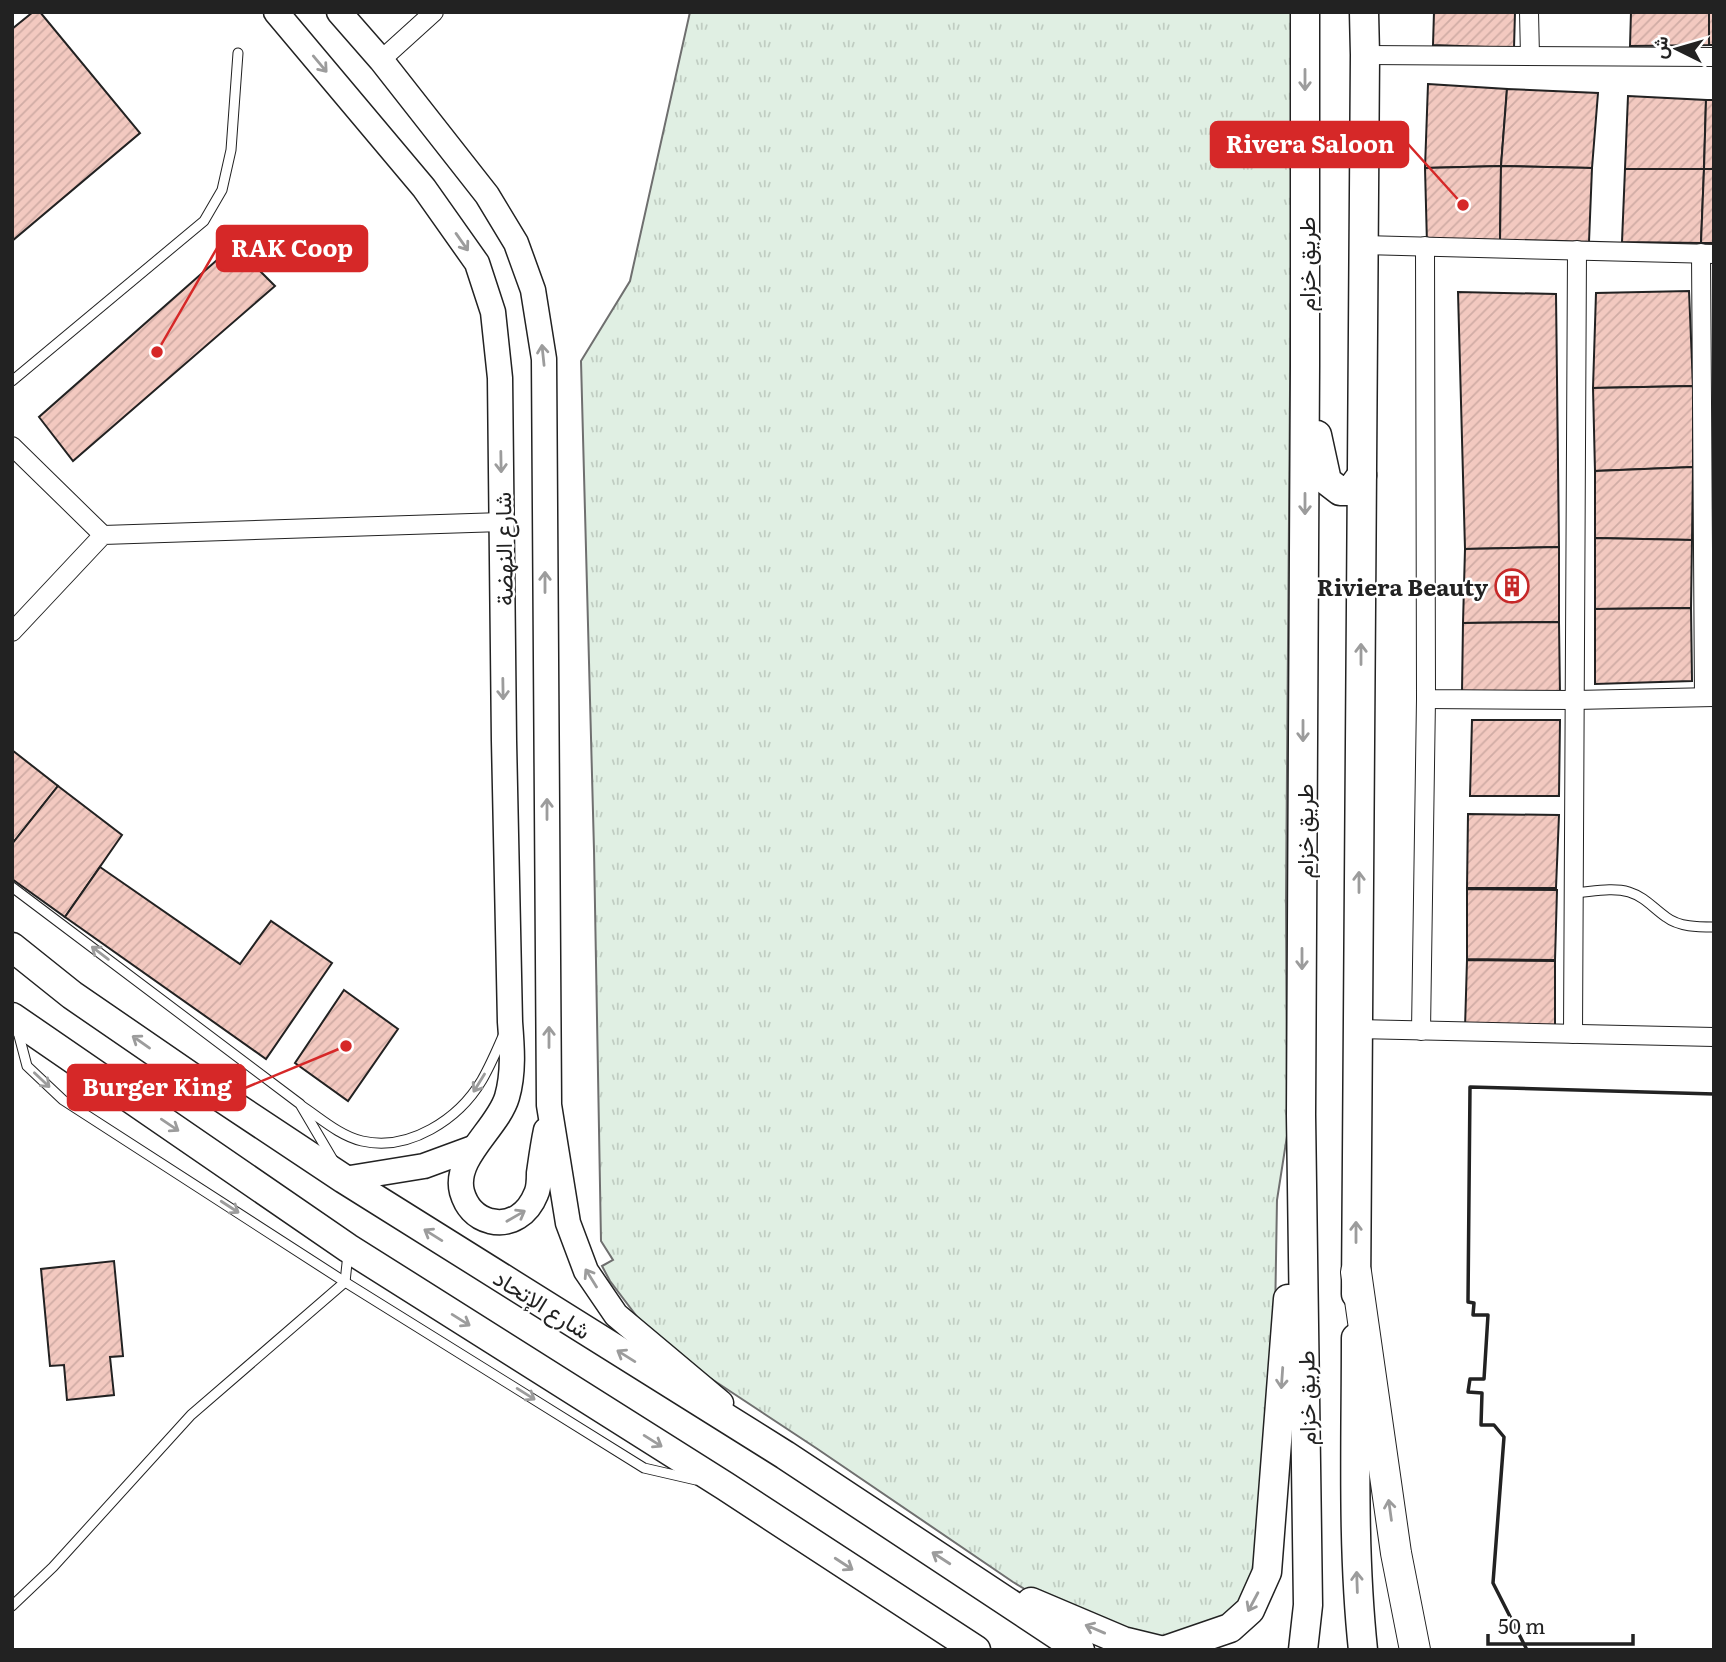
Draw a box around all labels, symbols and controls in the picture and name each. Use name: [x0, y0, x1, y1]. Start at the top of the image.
north arrow: [1642, 14, 1712, 84]
text: ش: [1644, 35, 1674, 60]
one-way arrow: [312, 55, 328, 73]
one-way arrow: [1298, 69, 1312, 92]
callout: Rivera Saloon: [1211, 122, 1408, 167]
text: Rivera Saloon: [1226, 125, 1395, 160]
street label: طريق خزام: [1288, 216, 1322, 312]
callout: RAK Coop: [217, 226, 367, 271]
text: RAK Coop: [231, 229, 353, 264]
one-way arrow: [455, 232, 469, 251]
one-way arrow: [536, 344, 549, 366]
one-way arrow: [494, 450, 508, 473]
street label: شارع النهضة: [484, 492, 521, 606]
one-way arrow: [1298, 492, 1312, 515]
building icon: Riviera Beauty: [1493, 567, 1531, 605]
place label: Riviera Beauty: [1317, 569, 1488, 603]
one-way arrow: [539, 571, 552, 594]
one-way arrow: [1354, 643, 1367, 666]
one-way arrow: [496, 677, 510, 700]
one-way arrow: [1296, 720, 1310, 743]
street label: طريق خزام: [1286, 783, 1320, 879]
one-way arrow: [540, 798, 554, 821]
one-way arrow: [1352, 871, 1366, 894]
one-way arrow: [91, 946, 109, 961]
one-way arrow: [1295, 947, 1309, 970]
one-way arrow: [542, 1026, 556, 1049]
one-way arrow: [132, 1035, 151, 1049]
callout: Burger King: [68, 1065, 245, 1110]
text: Burger King: [82, 1068, 232, 1103]
one-way arrow: [33, 1072, 51, 1088]
one-way arrow: [472, 1072, 486, 1092]
one-way arrow: [159, 1118, 179, 1132]
one-way arrow: [220, 1200, 239, 1215]
one-way arrow: [506, 1209, 526, 1223]
one-way arrow: [1349, 1221, 1363, 1244]
one-way arrow: [424, 1228, 444, 1242]
street label: شارع الإتحاد: [487, 1260, 598, 1347]
one-way arrow: [584, 1269, 599, 1288]
one-way arrow: [450, 1313, 470, 1327]
one-way arrow: [617, 1348, 637, 1362]
street label: طريق خزام: [1287, 1350, 1323, 1446]
one-way arrow: [1275, 1366, 1288, 1389]
one-way arrow: [516, 1387, 535, 1402]
one-way arrow: [643, 1434, 662, 1449]
one-way arrow: [1383, 1499, 1396, 1522]
one-way arrow: [932, 1551, 952, 1565]
one-way arrow: [834, 1557, 854, 1571]
one-way arrow: [1351, 1571, 1364, 1594]
one-way arrow: [1246, 1591, 1260, 1611]
scale bar: [1488, 1602, 1633, 1646]
text: 50 m: [1498, 1609, 1545, 1640]
one-way arrow: [1084, 1622, 1106, 1635]

